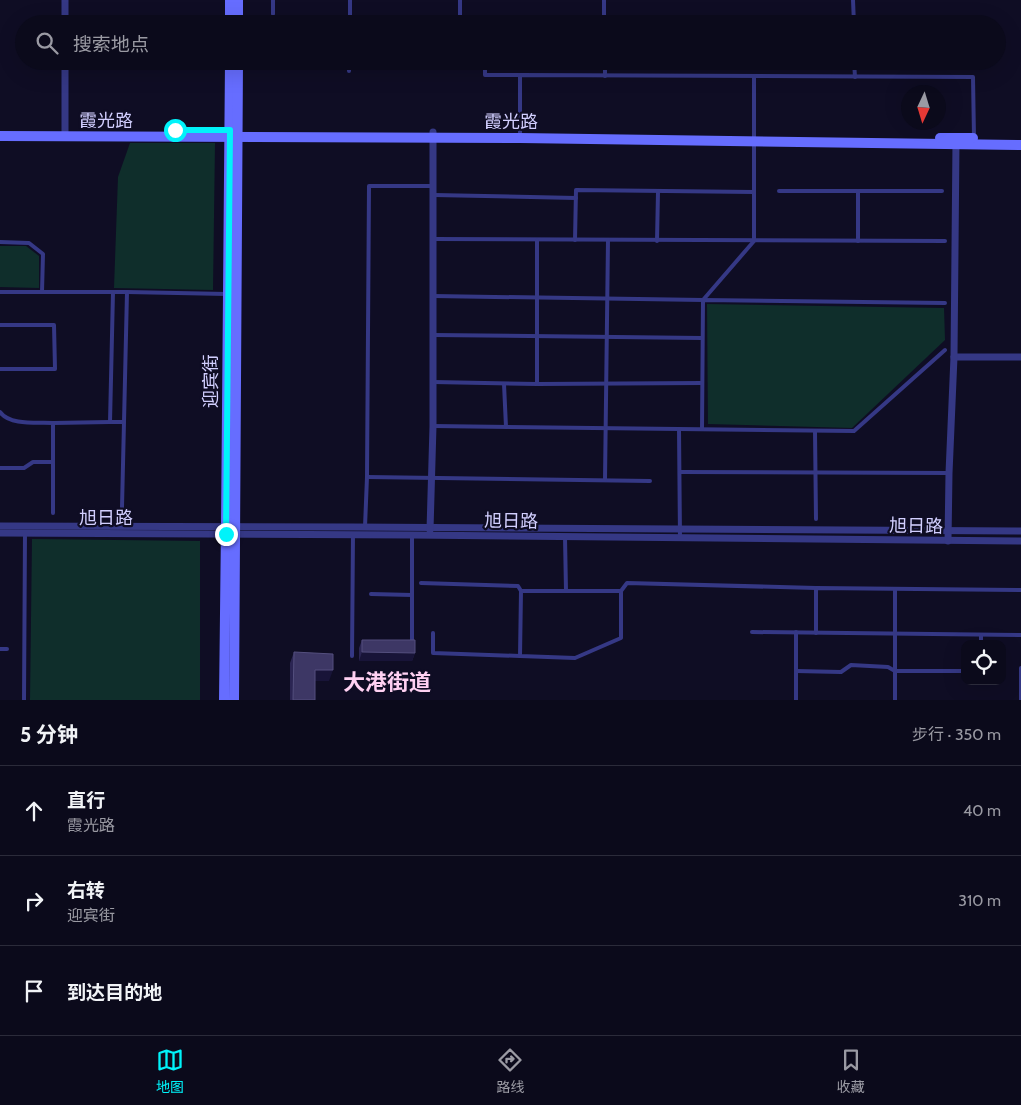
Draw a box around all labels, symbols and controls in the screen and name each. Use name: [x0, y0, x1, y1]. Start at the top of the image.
search box: [15, 15, 1006, 70]
icon: search: [33, 29, 61, 57]
text: 搜索地点: [73, 33, 149, 56]
north arrow: [901, 85, 946, 130]
street label: 霞光路: [79, 110, 133, 132]
street label: 霞光路: [484, 111, 538, 133]
route start: [164, 119, 187, 142]
street label: 迎宾街: [200, 354, 222, 408]
street label: 旭日路: [79, 507, 133, 529]
street label: 旭日路: [484, 510, 538, 532]
street label: 旭日路: [889, 515, 943, 537]
route end: [215, 523, 238, 546]
map controls: [961, 640, 1006, 685]
button: locate: [961, 640, 1006, 685]
district label: 大港街道: [343, 669, 431, 696]
text: 5 分钟: [20, 722, 78, 747]
text: 步行 · 350 m: [912, 725, 1001, 744]
text: 直行: [67, 789, 105, 812]
icon: ahead: [20, 797, 48, 825]
text: 40 m: [963, 801, 1001, 820]
text: 霞光路: [67, 816, 115, 835]
text: 右转: [67, 879, 105, 902]
icon: right: [20, 887, 48, 915]
text: 310 m: [958, 891, 1001, 910]
text: 迎宾街: [67, 906, 115, 925]
icon: arrive: [20, 977, 48, 1005]
text: 到达目的地: [67, 981, 162, 1004]
tab: 地图: [156, 1046, 184, 1096]
tab: 路线: [496, 1046, 524, 1096]
tab: 收藏: [837, 1046, 865, 1096]

